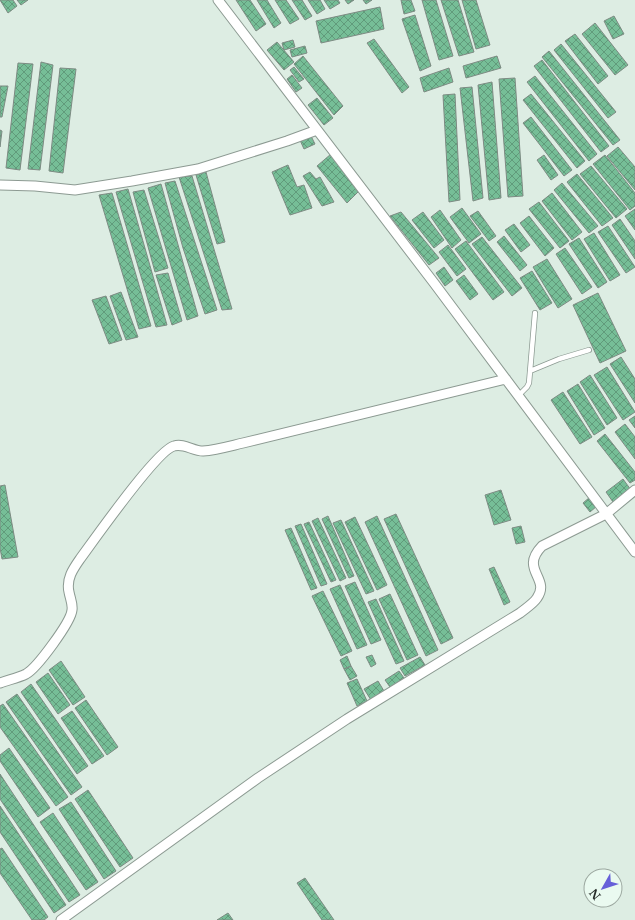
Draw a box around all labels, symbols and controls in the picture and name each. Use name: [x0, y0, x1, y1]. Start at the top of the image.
north arrow: [583, 868, 623, 908]
text: N: [586, 885, 604, 903]

